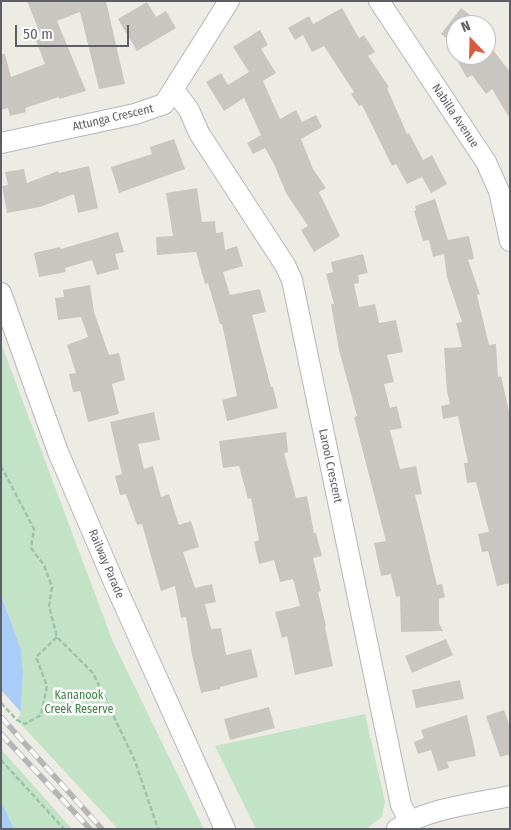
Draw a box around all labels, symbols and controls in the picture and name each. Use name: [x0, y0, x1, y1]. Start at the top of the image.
scale bar: [18, 15, 131, 47]
north arrow: [446, 15, 496, 65]
text: N: [459, 17, 473, 36]
text: 50 m: [23, 25, 53, 43]
street label: Nabilla Avenue: [428, 81, 482, 151]
street label: Attunga Crescent: [71, 102, 155, 134]
street label: Larool Crescent: [315, 428, 345, 504]
street label: Railway Parade: [85, 527, 127, 601]
park label: Kananook Creek Reserve: [45, 689, 113, 717]

